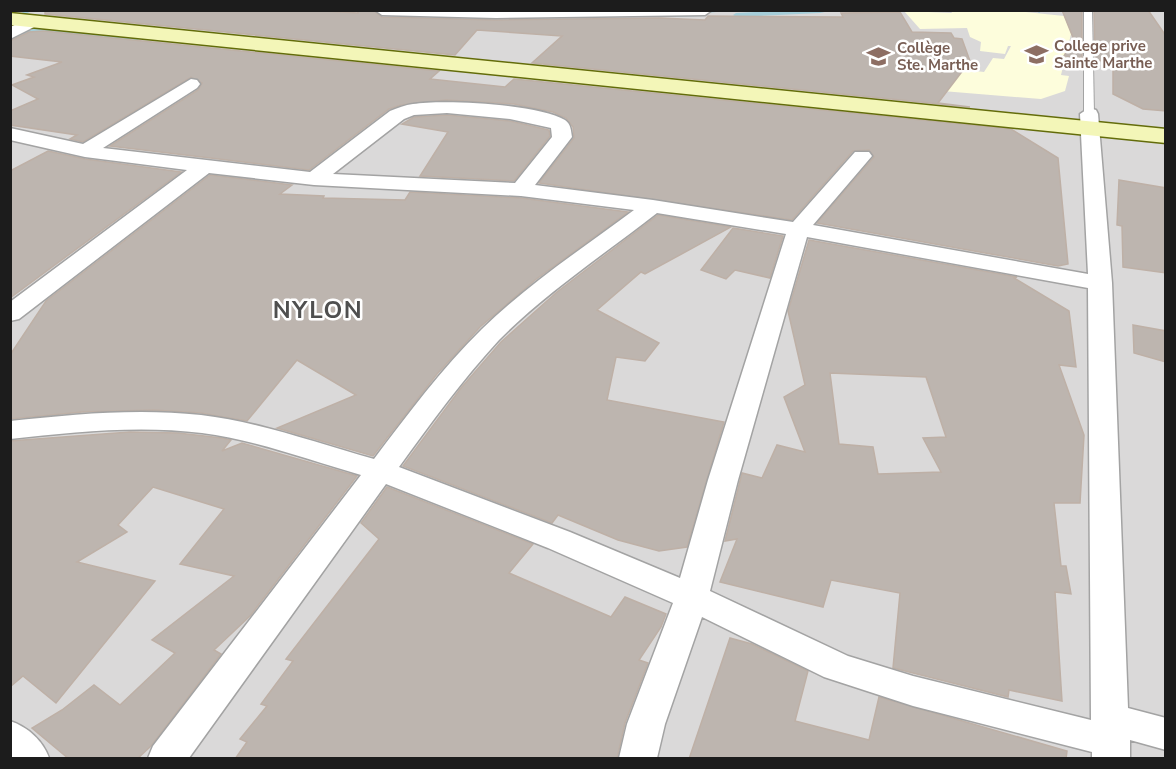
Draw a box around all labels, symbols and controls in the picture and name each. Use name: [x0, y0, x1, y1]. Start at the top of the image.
place label: College prive Sainte Marthe: [1054, 36, 1152, 73]
place label: Collège Ste. Marthe: [897, 38, 978, 75]
school or university icon: College prive Sainte Marthe: [1023, 42, 1049, 68]
school or university icon: Collège Ste. Marthe: [866, 44, 892, 70]
district label: NYLON: [273, 294, 363, 326]

